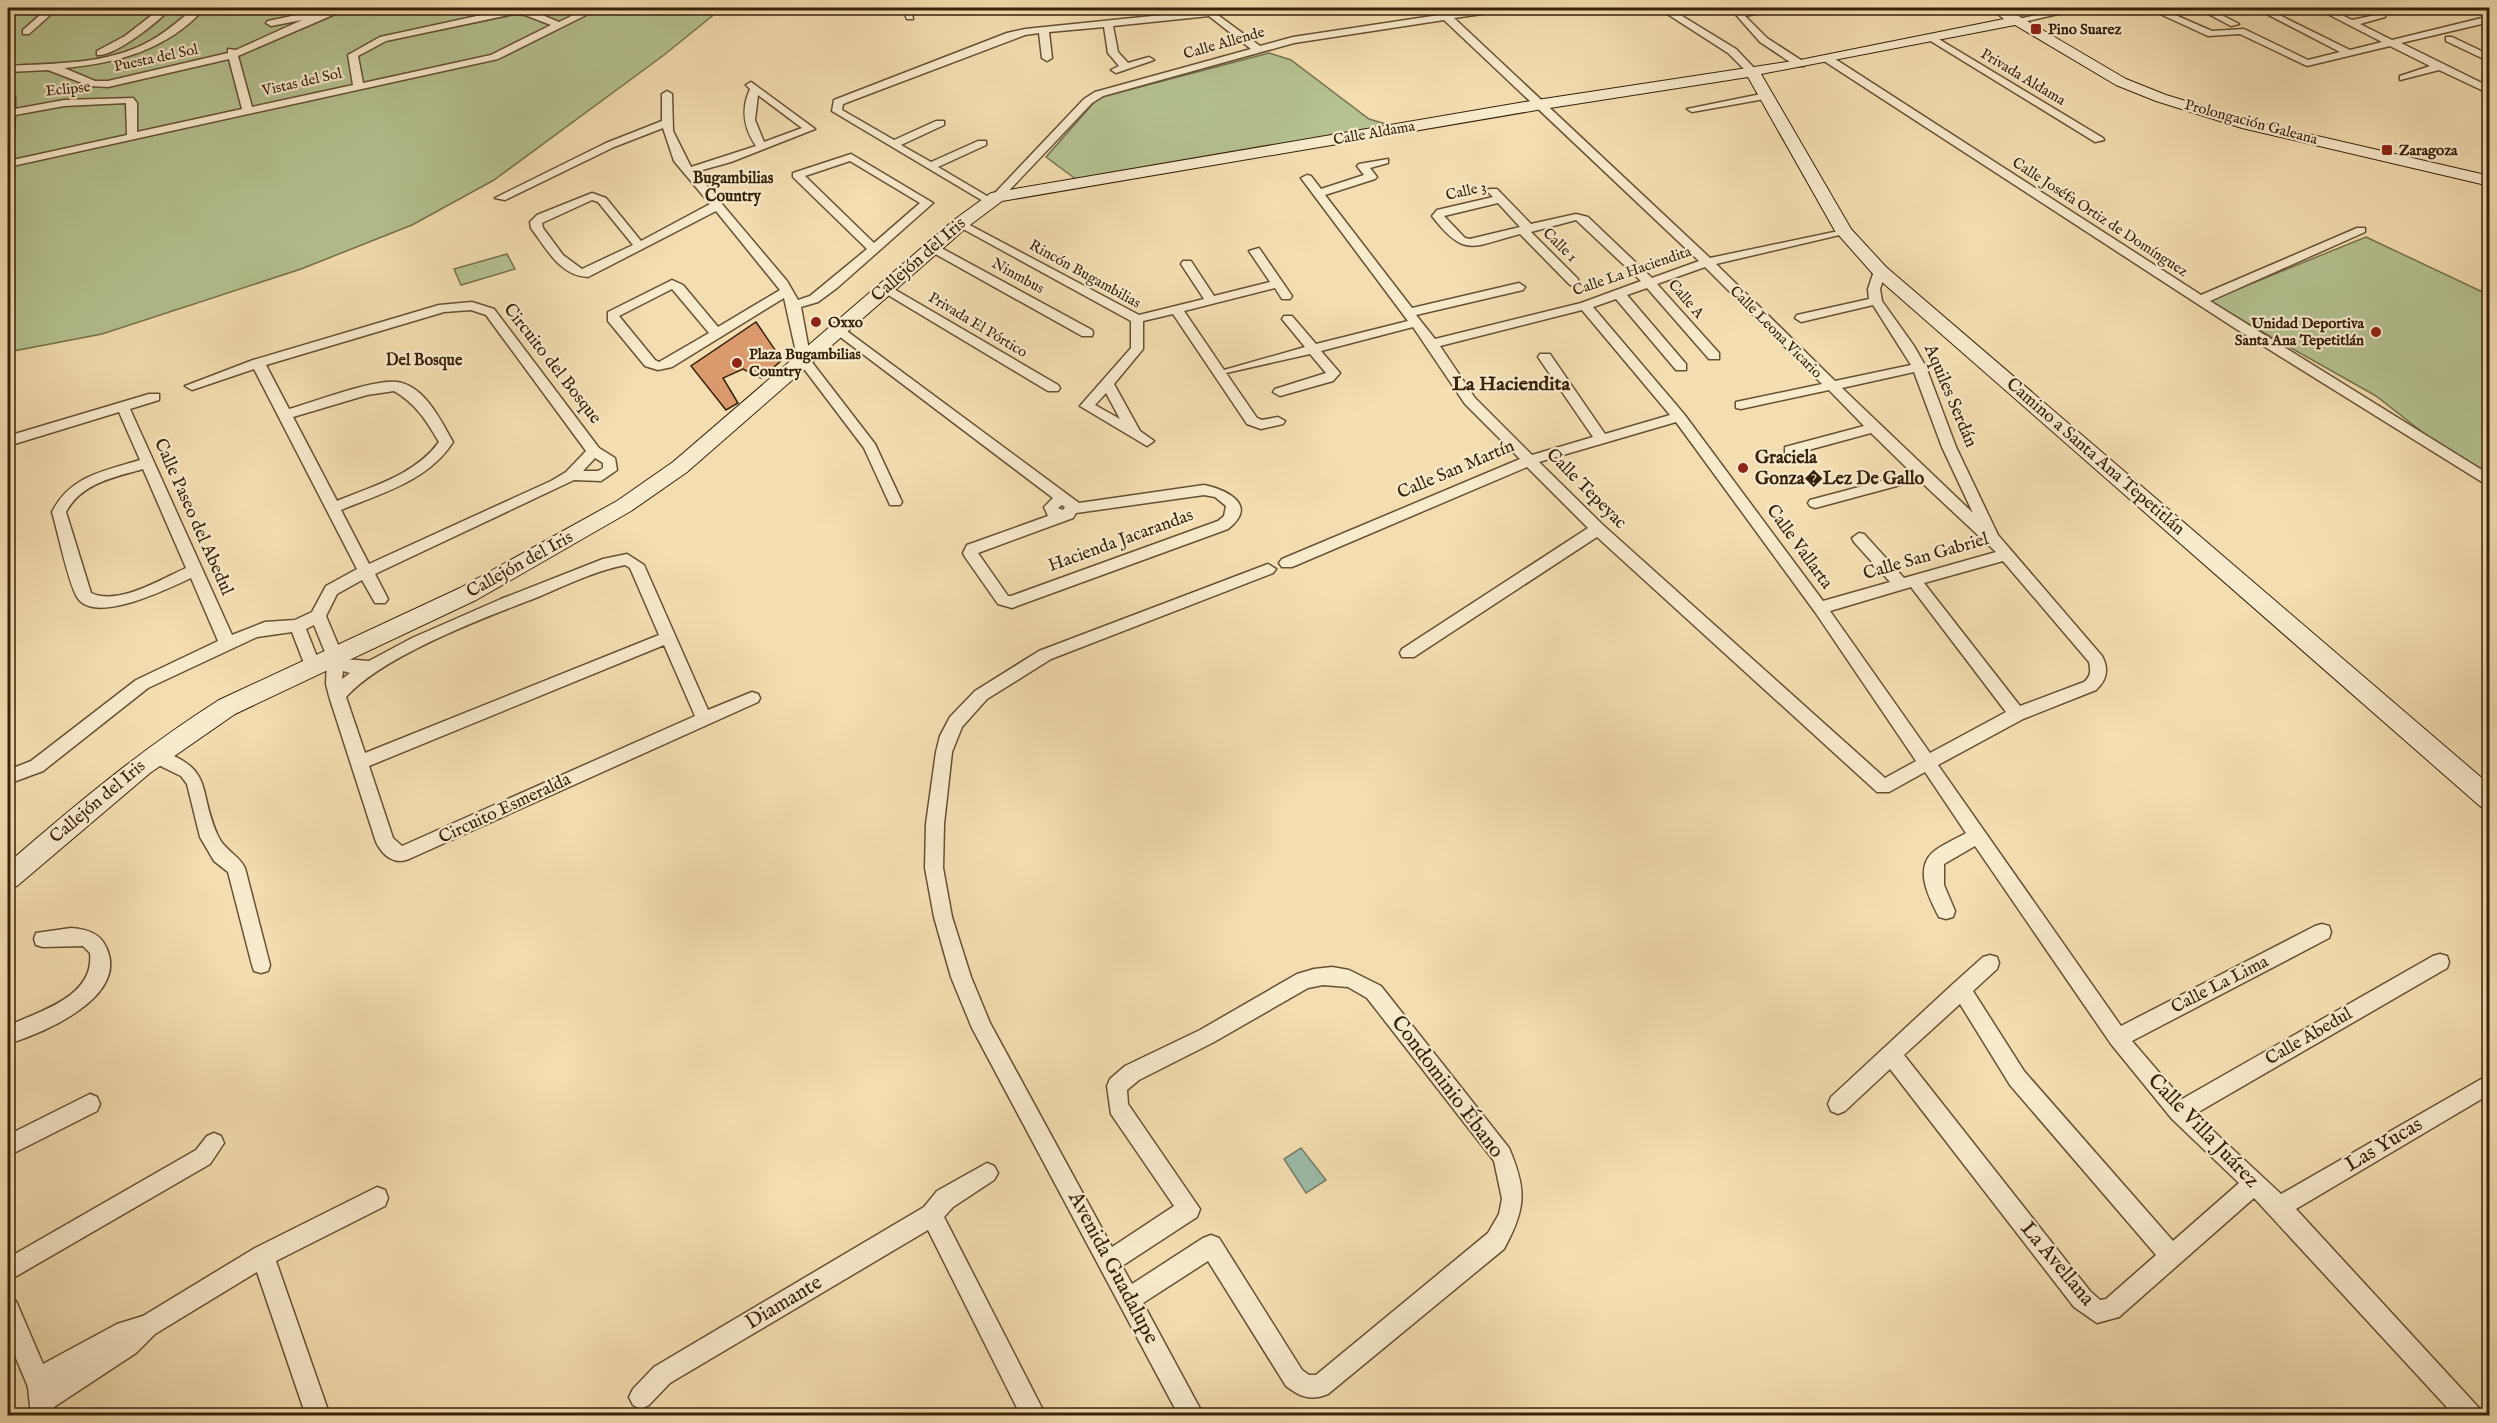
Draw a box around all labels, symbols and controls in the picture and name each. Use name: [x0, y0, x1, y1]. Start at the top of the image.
place label: Pino Suarez: [2048, 20, 2121, 39]
street label: Calle Allende: [1181, 22, 1267, 64]
marker: Pino Suarez: [2029, 22, 2043, 36]
street label: Puesta del Sol: [112, 40, 201, 76]
street label: Privada Aldama: [1977, 44, 2069, 110]
street label: Vistas del Sol: [259, 63, 345, 101]
street label: Eclipse: [45, 77, 92, 101]
street label: Prolongación Galeana: [2182, 95, 2320, 149]
street label: Calle Aldama: [1332, 116, 1417, 149]
place label: Zaragoza: [2399, 141, 2458, 160]
marker: Zaragoza: [2380, 143, 2394, 157]
street label: Calle Joséfa Ortiz de Domínguez: [2009, 153, 2191, 281]
district label: Bugambilias Country: [693, 169, 774, 207]
street label: Calle 3: [1444, 177, 1488, 205]
street label: Callejón del Iris: [867, 213, 971, 307]
street label: Calle 1: [1539, 224, 1581, 266]
street label: Rincón Bugambilias: [1026, 235, 1144, 313]
street label: Calle La Haciendita: [1570, 242, 1694, 300]
street label: Ninmbus: [988, 254, 1048, 298]
street label: Calle A: [1664, 276, 1709, 323]
street label: Calle Leona Vicario: [1726, 282, 1826, 382]
street label: Privada El Pórtico: [925, 288, 1031, 362]
street label: Circuito del Bosque: [498, 299, 606, 429]
place label: Oxxo: [828, 313, 863, 332]
place label: Unidad Deportiva Santa Ana Tepetitlán: [2235, 314, 2365, 350]
marker: Oxxo: [809, 315, 823, 329]
marker: Unidad Deportiva Santa Ana Tepetitlán: [2369, 325, 2383, 339]
street label: Aquiles Serdán: [1918, 340, 1982, 451]
place label: Plaza Bugambilias Country: [749, 345, 861, 381]
district label: Del Bosque: [386, 351, 463, 371]
marker: Plaza Bugambilias Country: [730, 356, 744, 370]
district label: La Haciendita: [1452, 372, 1570, 397]
street label: Camino a Santa Ana Tepetitlán: [2001, 373, 2189, 541]
street label: Calle Paseo del Abedul: [148, 435, 238, 599]
street label: Calle San Martín: [1394, 435, 1518, 505]
street label: Calle Tepeyac: [1541, 444, 1631, 534]
place label: Graciela Gonza�Lez De Gallo: [1755, 447, 1925, 491]
marker: Graciela Gonza�Lez De Gallo: [1736, 461, 1750, 475]
street label: Calle Vallarta: [1761, 500, 1838, 594]
street label: Hacienda Jacarandas: [1045, 504, 1197, 578]
street label: Callejón del Iris: [463, 526, 577, 604]
street label: Calle San Gabriel: [1861, 528, 1991, 586]
street label: Callejón del Iris: [45, 755, 151, 849]
street label: Circuito Esmeralda: [435, 768, 575, 850]
street label: Calle La Lima: [2167, 951, 2273, 1019]
street label: Calle Abedul: [2261, 1003, 2357, 1071]
street label: Condominio Ébano: [1385, 1010, 1510, 1164]
street label: Calle Villa Juárez: [2141, 1068, 2265, 1194]
street label: Las Yucas: [2340, 1111, 2428, 1179]
street label: Avenida Guadalupe: [1061, 1186, 1165, 1349]
street label: La Avellana: [2014, 1216, 2101, 1312]
street label: Diamante: [741, 1269, 828, 1336]

